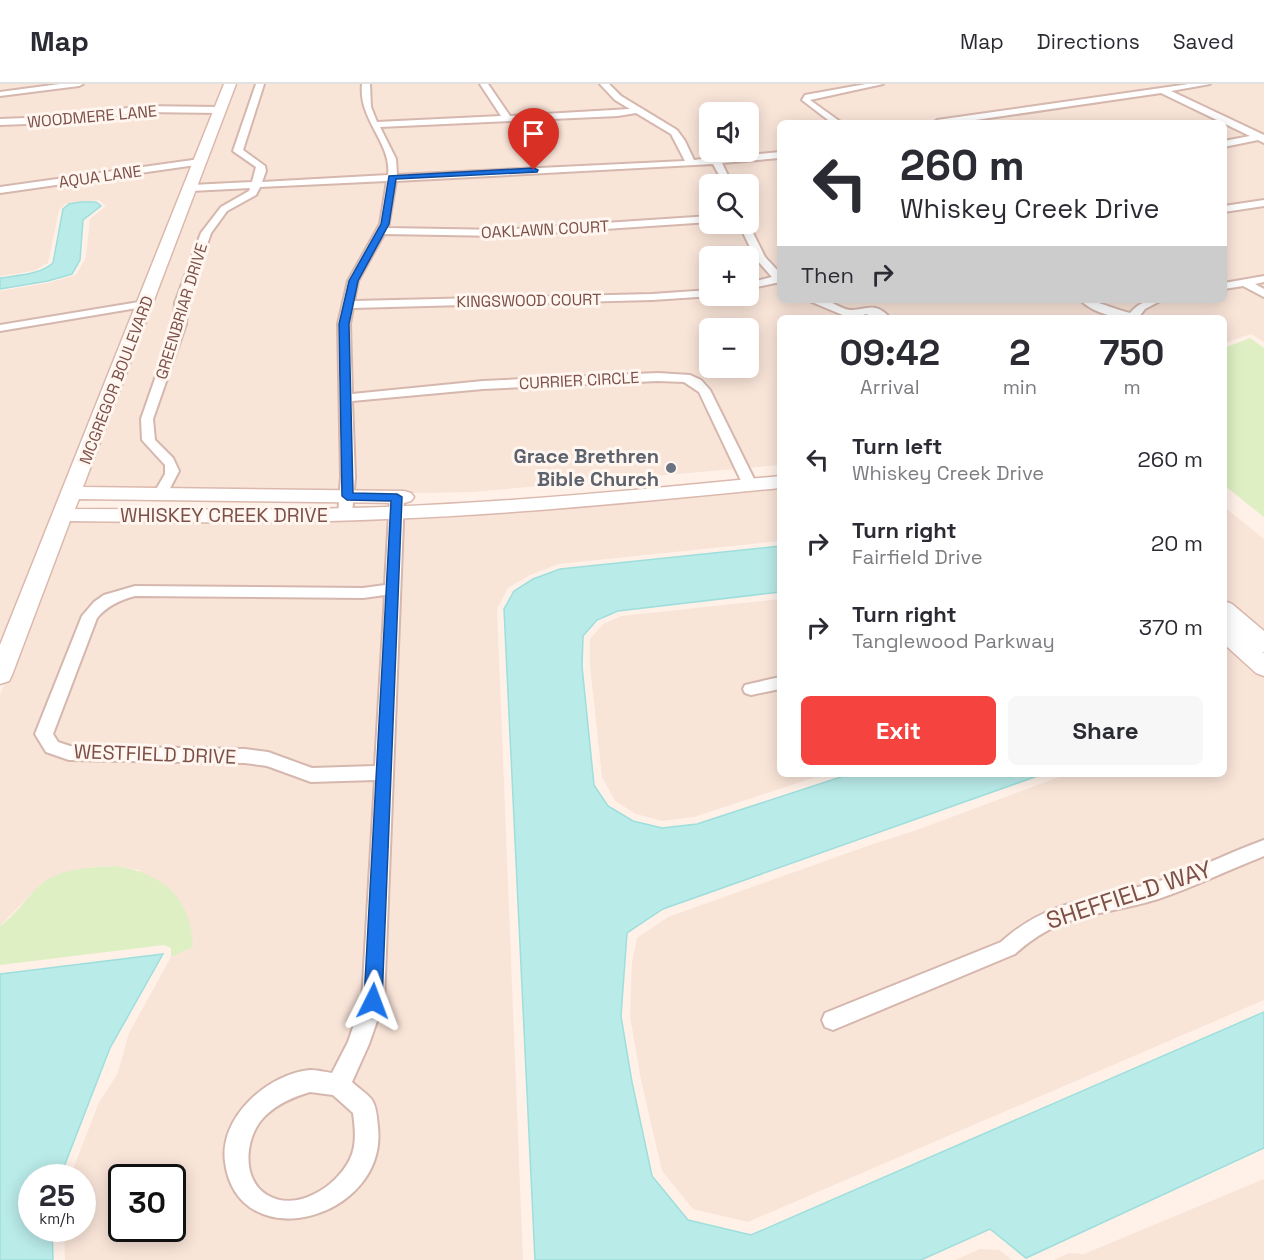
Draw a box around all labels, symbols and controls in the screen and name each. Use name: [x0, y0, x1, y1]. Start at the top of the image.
text: Map: [30, 23, 89, 59]
text: Map: [960, 28, 1004, 55]
text: Directions: [1037, 28, 1140, 55]
text: Saved: [1173, 28, 1234, 55]
street label: WOODMERE LANE: [26, 100, 158, 133]
map controls: [699, 102, 759, 378]
button: sound: [699, 102, 759, 162]
pin: [508, 108, 559, 170]
icon: arrive: [517, 117, 550, 150]
text: 260 m: [900, 139, 1025, 192]
icon: left: [801, 144, 879, 222]
street label: AQUA LANE: [57, 160, 143, 193]
button: search: [699, 174, 759, 234]
text: Whiskey Creek Drive: [900, 191, 1159, 226]
street label: OAKLAWN COURT: [480, 216, 610, 243]
street label: GREENBRIAR DRIVE: [151, 240, 212, 382]
button: +: [699, 246, 759, 306]
icon: right: [866, 258, 899, 291]
text: Then: [801, 261, 854, 289]
street label: KINGSWOOD COURT: [456, 289, 602, 312]
street label: MCGREGOR BOULEVARD: [75, 293, 158, 467]
button: −: [699, 318, 759, 378]
text: 09:42: [840, 330, 940, 376]
text: 2: [1009, 330, 1031, 376]
text: 750: [1100, 330, 1164, 376]
street label: CURRIER CIRCLE: [518, 367, 640, 394]
text: Arrival: [860, 374, 920, 400]
text: min: [1003, 374, 1037, 400]
text: m: [1123, 374, 1141, 400]
text: Turn left: [852, 432, 942, 460]
place label: Grace Brethren Bible Church: [513, 443, 659, 492]
icon: left: [801, 443, 834, 476]
text: 260 m: [1138, 445, 1203, 473]
text: Whiskey Creek Drive: [852, 460, 1044, 486]
marker: Grace Brethren Bible Church: [664, 461, 678, 475]
street label: WHISKEY CREEK DRIVE: [120, 502, 328, 528]
text: Turn right: [852, 516, 957, 544]
icon: right: [801, 527, 834, 560]
text: 20 m: [1151, 529, 1203, 557]
text: Fairfield Drive: [852, 544, 983, 570]
text: Turn right: [852, 600, 957, 628]
icon: right: [801, 611, 834, 644]
text: 370 m: [1139, 613, 1203, 641]
text: Tanglewood Parkway: [852, 628, 1055, 654]
button: Exit: [801, 696, 996, 765]
button: Share: [1008, 696, 1203, 765]
street label: WESTFIELD DRIVE: [73, 738, 237, 770]
street label: SHEFFIELD WAY: [1042, 853, 1216, 936]
position arrow: [341, 969, 405, 1033]
speed limit sign: 30: [108, 1164, 186, 1242]
text: 25: [39, 1176, 75, 1215]
text: km/h: [39, 1209, 75, 1228]

